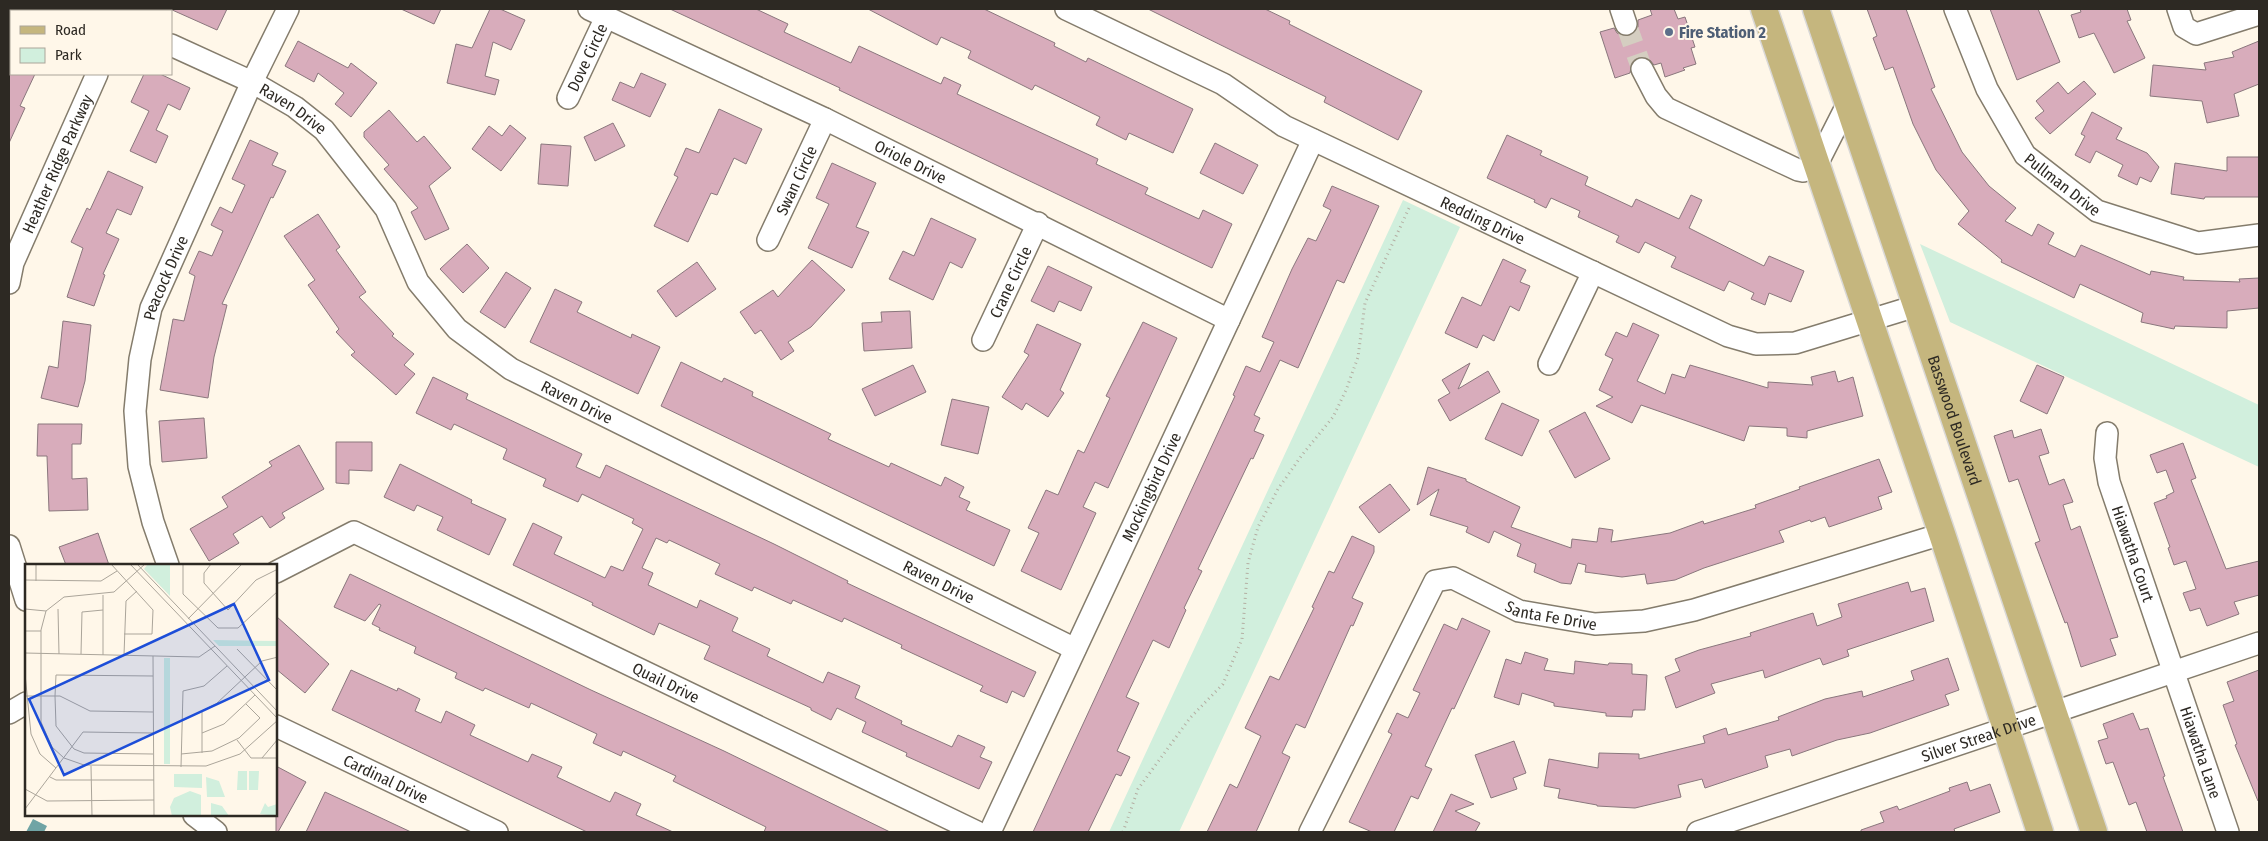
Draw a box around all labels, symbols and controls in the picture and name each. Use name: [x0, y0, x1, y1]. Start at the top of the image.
legend: [10, 10, 172, 75]
street label: Dove Circle: [564, 20, 612, 94]
text: Road: [55, 21, 86, 39]
place label: Fire Station 2: [1679, 23, 1766, 42]
marker: Fire Station 2: [1663, 26, 1675, 38]
text: Park: [55, 46, 82, 64]
street label: Raven Drive: [256, 79, 330, 138]
street label: Heather Ridge Parkway: [18, 91, 97, 236]
street label: Oriole Drive: [871, 136, 950, 188]
street label: Swan Circle: [772, 143, 821, 218]
street label: Pullman Drive: [2021, 149, 2104, 220]
street label: Redding Drive: [1437, 192, 1528, 249]
street label: Peacock Drive: [140, 233, 192, 322]
street label: Crane Circle: [986, 243, 1036, 321]
street label: Basswood Boulevard: [1924, 353, 1985, 488]
street label: Raven Drive: [538, 377, 616, 428]
street label: Mockingbird Drive: [1118, 429, 1185, 544]
street label: Hiawatha Court: [2108, 503, 2158, 605]
street label: Raven Drive: [900, 556, 978, 608]
inset map: [25, 564, 278, 816]
street label: Santa Fe Drive: [1502, 597, 1599, 634]
street label: Quail Drive: [629, 658, 703, 707]
street label: Hiawatha Lane: [2176, 704, 2225, 801]
street label: Silver Streak Drive: [1919, 710, 2038, 766]
street label: Cardinal Drive: [340, 751, 431, 808]

